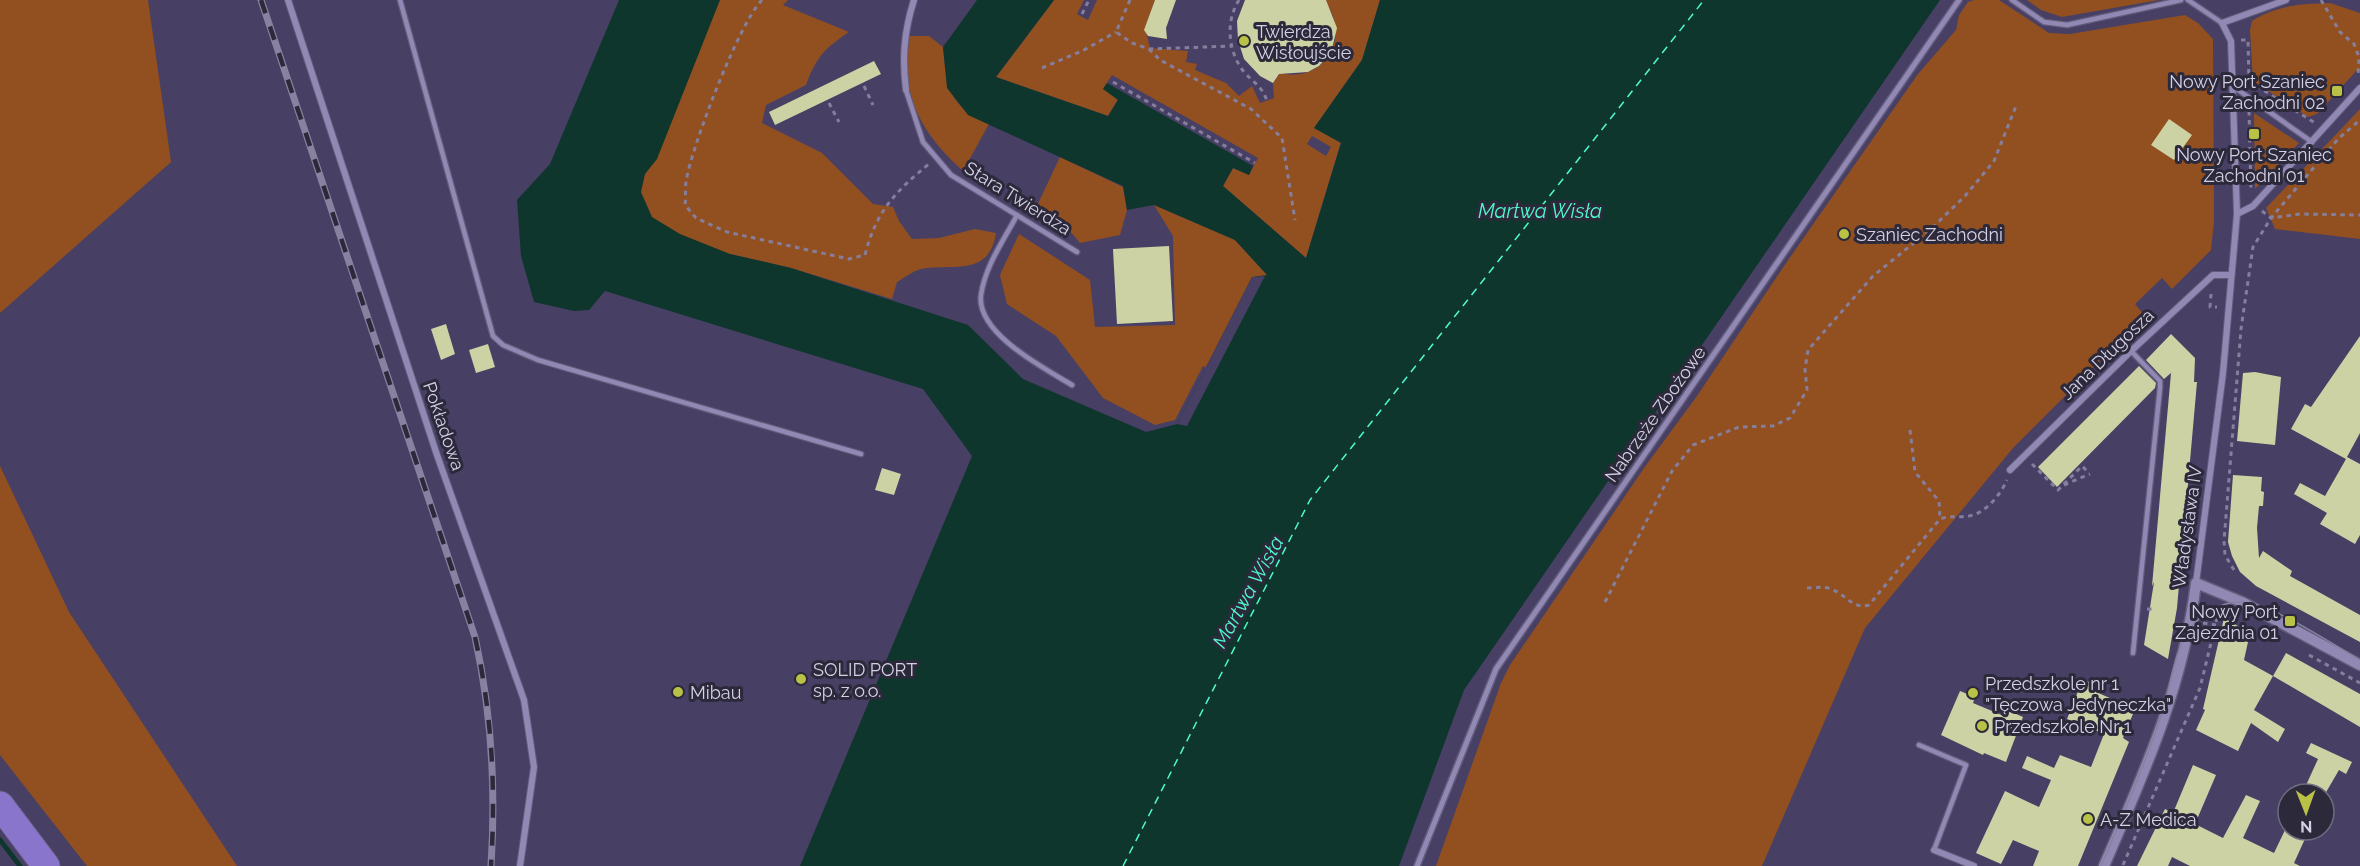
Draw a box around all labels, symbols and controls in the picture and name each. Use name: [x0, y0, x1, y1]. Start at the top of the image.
place label: Twierdza Wisłoujście: [1256, 21, 1352, 63]
marker: Twierdza Wisłoujście: [1237, 34, 1251, 48]
place label: Nowy Port Szaniec Zachodni 02: [2169, 71, 2325, 113]
marker: Nowy Port Szaniec Zachodni 02: [2330, 84, 2344, 98]
marker: Nowy Port Szaniec Zachodni 01: [2247, 127, 2261, 141]
place label: Nowy Port Szaniec Zachodni 01: [2176, 144, 2332, 186]
street label: Stara Twierdza: [961, 157, 1075, 239]
water label: Martwa Wisła: [1478, 199, 1602, 223]
place label: Szaniec Zachodni: [1856, 224, 2003, 245]
marker: Szaniec Zachodni: [1837, 227, 1851, 241]
street label: Jana Długosza: [2056, 304, 2158, 404]
street label: Nabrzeże Zbożowe: [1600, 342, 1710, 486]
street label: Pokładowa: [419, 379, 469, 473]
street label: Władysława IV: [2168, 464, 2206, 590]
water label: Martwa Wisła: [1207, 532, 1289, 652]
place label: Nowy Port Zajezdnia 01: [2175, 601, 2278, 643]
marker: Nowy Port Zajezdnia 01: [2283, 614, 2297, 628]
place label: SOLID PORT sp. z o.o.: [813, 659, 917, 701]
marker: SOLID PORT sp. z o.o.: [794, 672, 808, 686]
place label: Przedszkole nr 1 "Tęczowa Jedyneczka": [1985, 673, 2171, 715]
place label: Mibau: [690, 682, 741, 703]
marker: Mibau: [671, 685, 685, 699]
marker: Przedszkole nr 1 "Tęczowa Jedyneczka": [1966, 686, 1980, 700]
place label: Przedszkole Nr 1: [1994, 716, 2132, 737]
marker: Przedszkole Nr 1: [1975, 719, 1989, 733]
north arrow: [2276, 782, 2336, 842]
place label: A-Z Medica: [2100, 809, 2197, 830]
marker: A-Z Medica: [2081, 812, 2095, 826]
text: N: [2300, 817, 2313, 836]

